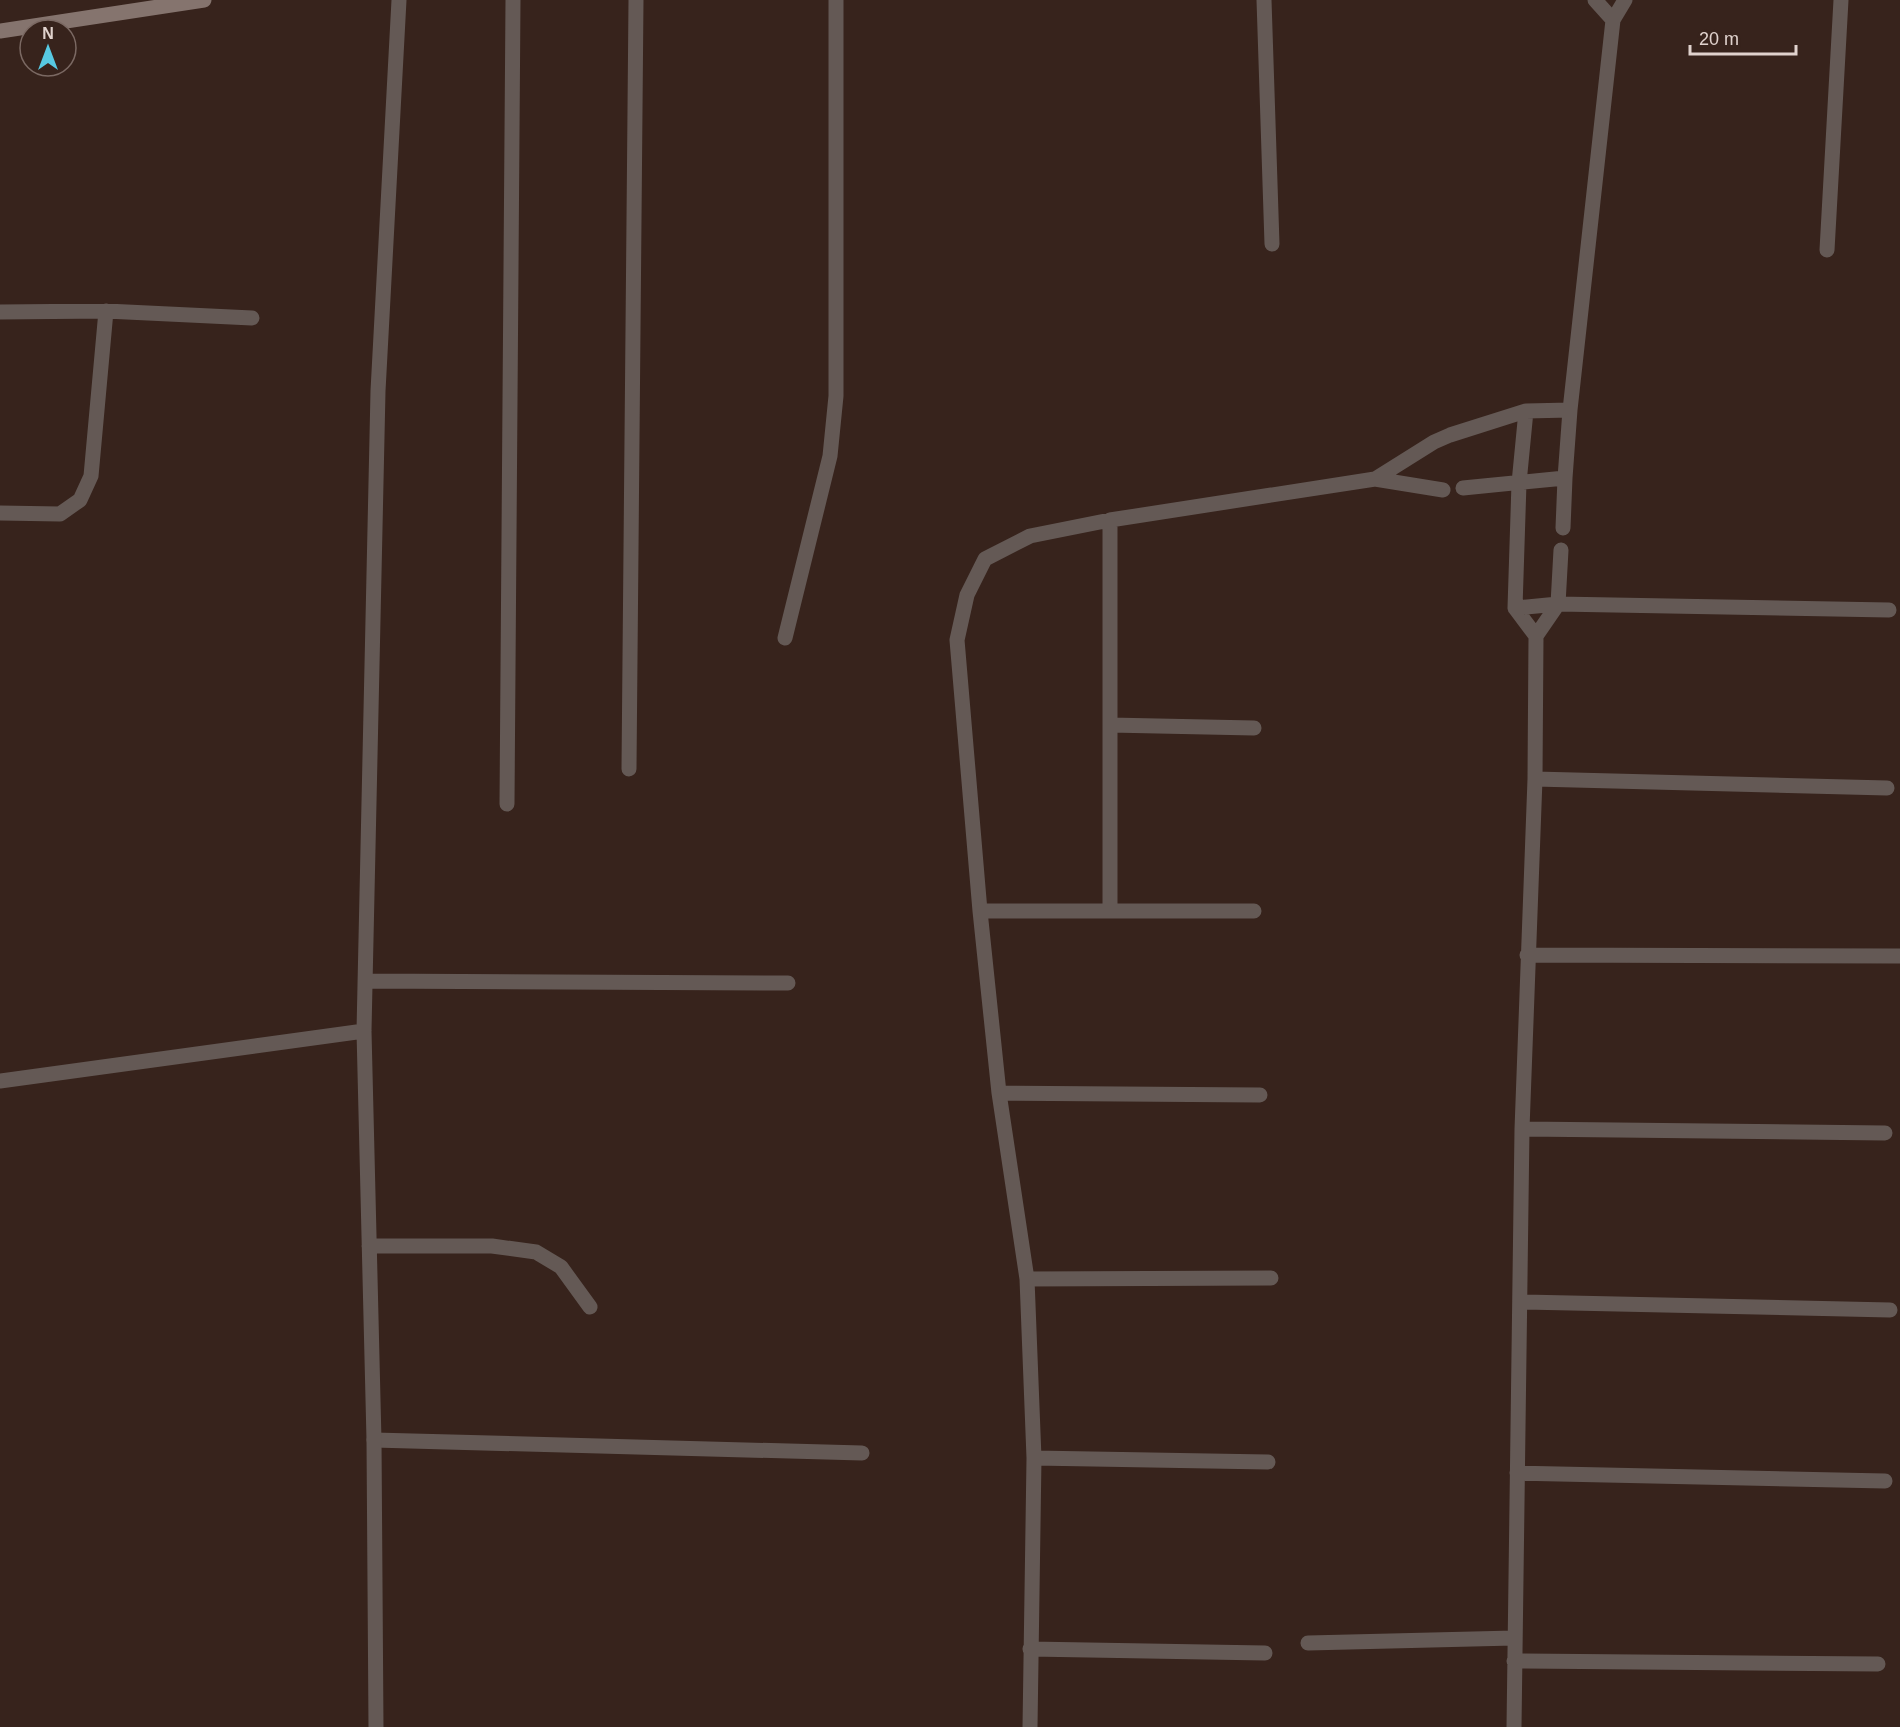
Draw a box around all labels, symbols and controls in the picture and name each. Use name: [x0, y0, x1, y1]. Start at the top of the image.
north arrow: [18, 18, 78, 78]
scale bar: [1690, 18, 1796, 56]
text: N: [42, 25, 54, 42]
text: 20 m: [1699, 29, 1739, 49]

